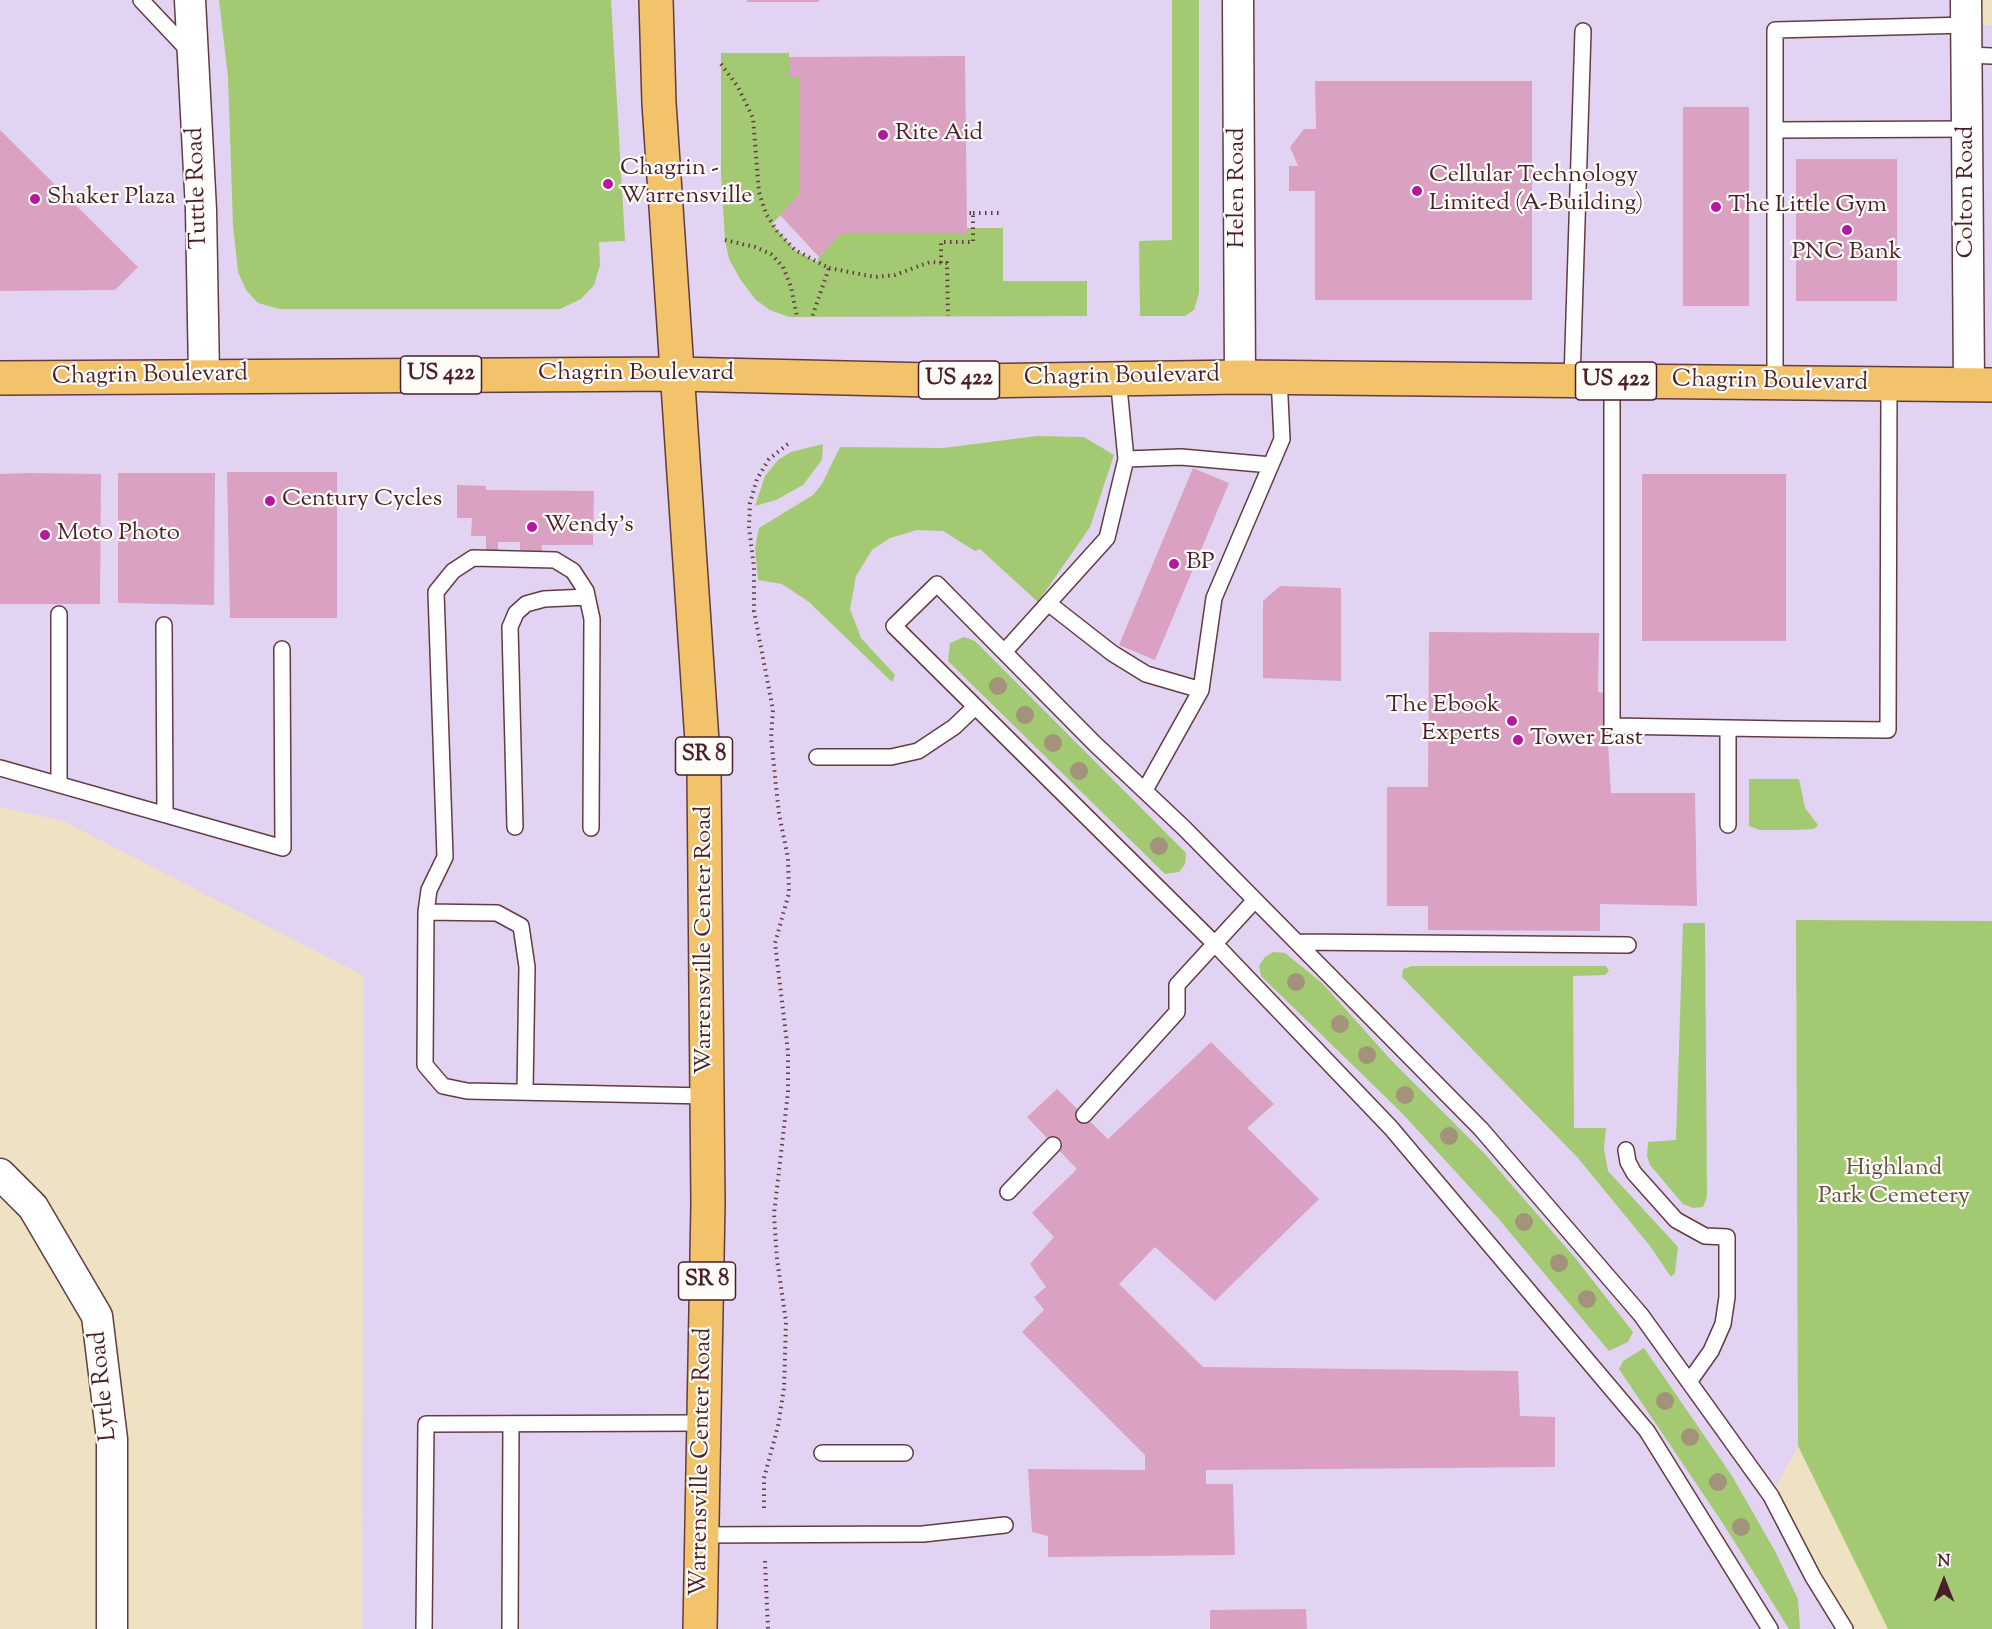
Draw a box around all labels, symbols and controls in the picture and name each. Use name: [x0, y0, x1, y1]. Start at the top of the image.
place label: Rite Aid: [895, 121, 983, 149]
street label: Colton Road: [1954, 126, 1982, 258]
street label: Tuttle Road: [182, 127, 216, 249]
marker: Rite Aid: [876, 128, 890, 142]
street label: Helen Road: [1225, 128, 1253, 248]
place label: Chagrin - Warrensville: [620, 156, 752, 212]
place label: Cellular Technology Limited (A-Building): [1429, 163, 1643, 219]
marker: Chagrin - Warrensville: [601, 177, 615, 191]
marker: Cellular Technology Limited (A-Building): [1410, 184, 1424, 198]
place label: Shaker Plaza: [47, 185, 176, 213]
marker: Shaker Plaza: [28, 192, 42, 206]
place label: The Little Gym: [1728, 193, 1887, 221]
marker: The Little Gym: [1709, 200, 1723, 214]
marker: PNC Bank: [1840, 223, 1854, 237]
place label: PNC Bank: [1792, 240, 1902, 268]
road number: US 422: [400, 356, 482, 394]
street label: Chagrin Boulevard: [52, 361, 248, 393]
street label: Chagrin Boulevard: [538, 361, 734, 389]
road number: US 422: [918, 361, 1000, 399]
street label: Chagrin Boulevard: [1024, 362, 1220, 394]
road number: US 422: [1576, 362, 1656, 400]
street label: Chagrin Boulevard: [1672, 367, 1868, 399]
place label: Century Cycles: [282, 487, 442, 515]
marker: Century Cycles: [263, 494, 277, 508]
place label: Wendy's: [544, 513, 634, 541]
marker: Wendy's: [525, 520, 539, 534]
place label: Moto Photo: [57, 521, 180, 549]
marker: Moto Photo: [38, 528, 52, 542]
place label: BP: [1186, 550, 1215, 578]
marker: BP: [1167, 557, 1181, 571]
place label: The Ebook Experts: [1386, 693, 1500, 749]
marker: The Ebook Experts: [1505, 714, 1519, 728]
place label: Tower East: [1530, 726, 1643, 754]
marker: Tower East: [1511, 733, 1525, 747]
road number: SR 8: [676, 737, 732, 775]
street label: Warrensville Center Road: [692, 806, 720, 1074]
park label: Highland Park Cemetery: [1818, 1156, 1970, 1212]
road number: SR 8: [678, 1262, 736, 1300]
street label: Warrensville Center Road: [686, 1327, 720, 1597]
street label: Lytle Road: [85, 1329, 125, 1443]
north arrow: [1914, 1551, 1974, 1611]
text: N: [1938, 1551, 1950, 1574]

